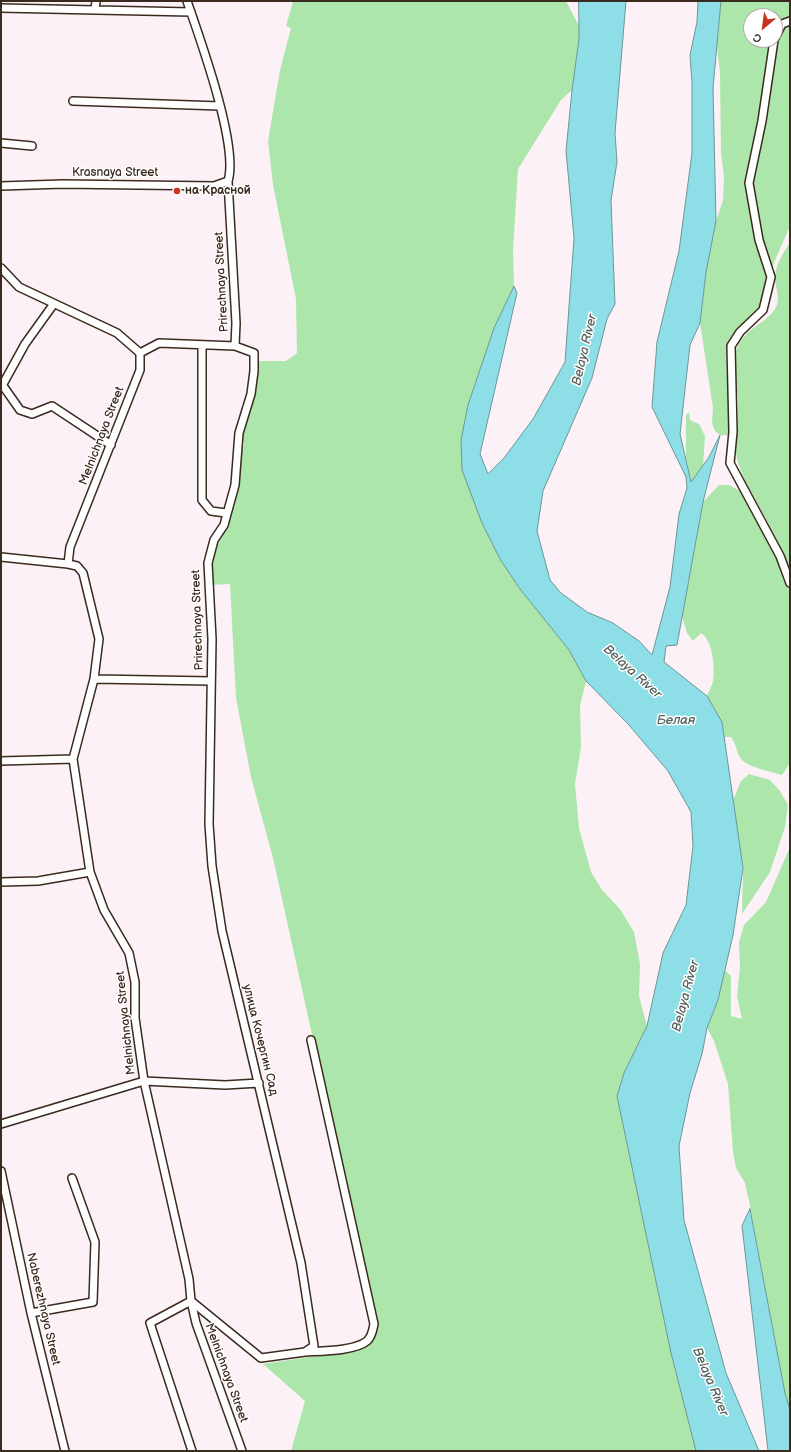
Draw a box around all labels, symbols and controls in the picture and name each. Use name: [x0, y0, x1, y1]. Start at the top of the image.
north arrow: [743, 8, 783, 48]
text: С: [751, 31, 764, 46]
street label: Krasnaya Street: [72, 166, 158, 180]
place label: на Красной: [185, 184, 251, 198]
marker: на Красной: [172, 186, 182, 196]
street label: Prirechnaya Street: [212, 231, 232, 333]
water label: Belaya River: [569, 313, 601, 387]
street label: Melnichnaya Street: [77, 385, 127, 487]
street label: Prirechnaya Street: [189, 569, 207, 671]
water label: Belaya River: [600, 642, 664, 702]
water label: Белая: [657, 713, 695, 729]
water label: Belaya River: [669, 959, 703, 1033]
street label: Melnichnaya Street: [113, 970, 139, 1076]
street label: улица Кочергин Сад: [239, 983, 281, 1097]
street label: Naberezhnaya Street: [23, 1251, 63, 1367]
street label: Melnichnaya Street: [201, 1321, 251, 1425]
water label: Belaya River: [689, 1345, 731, 1419]

